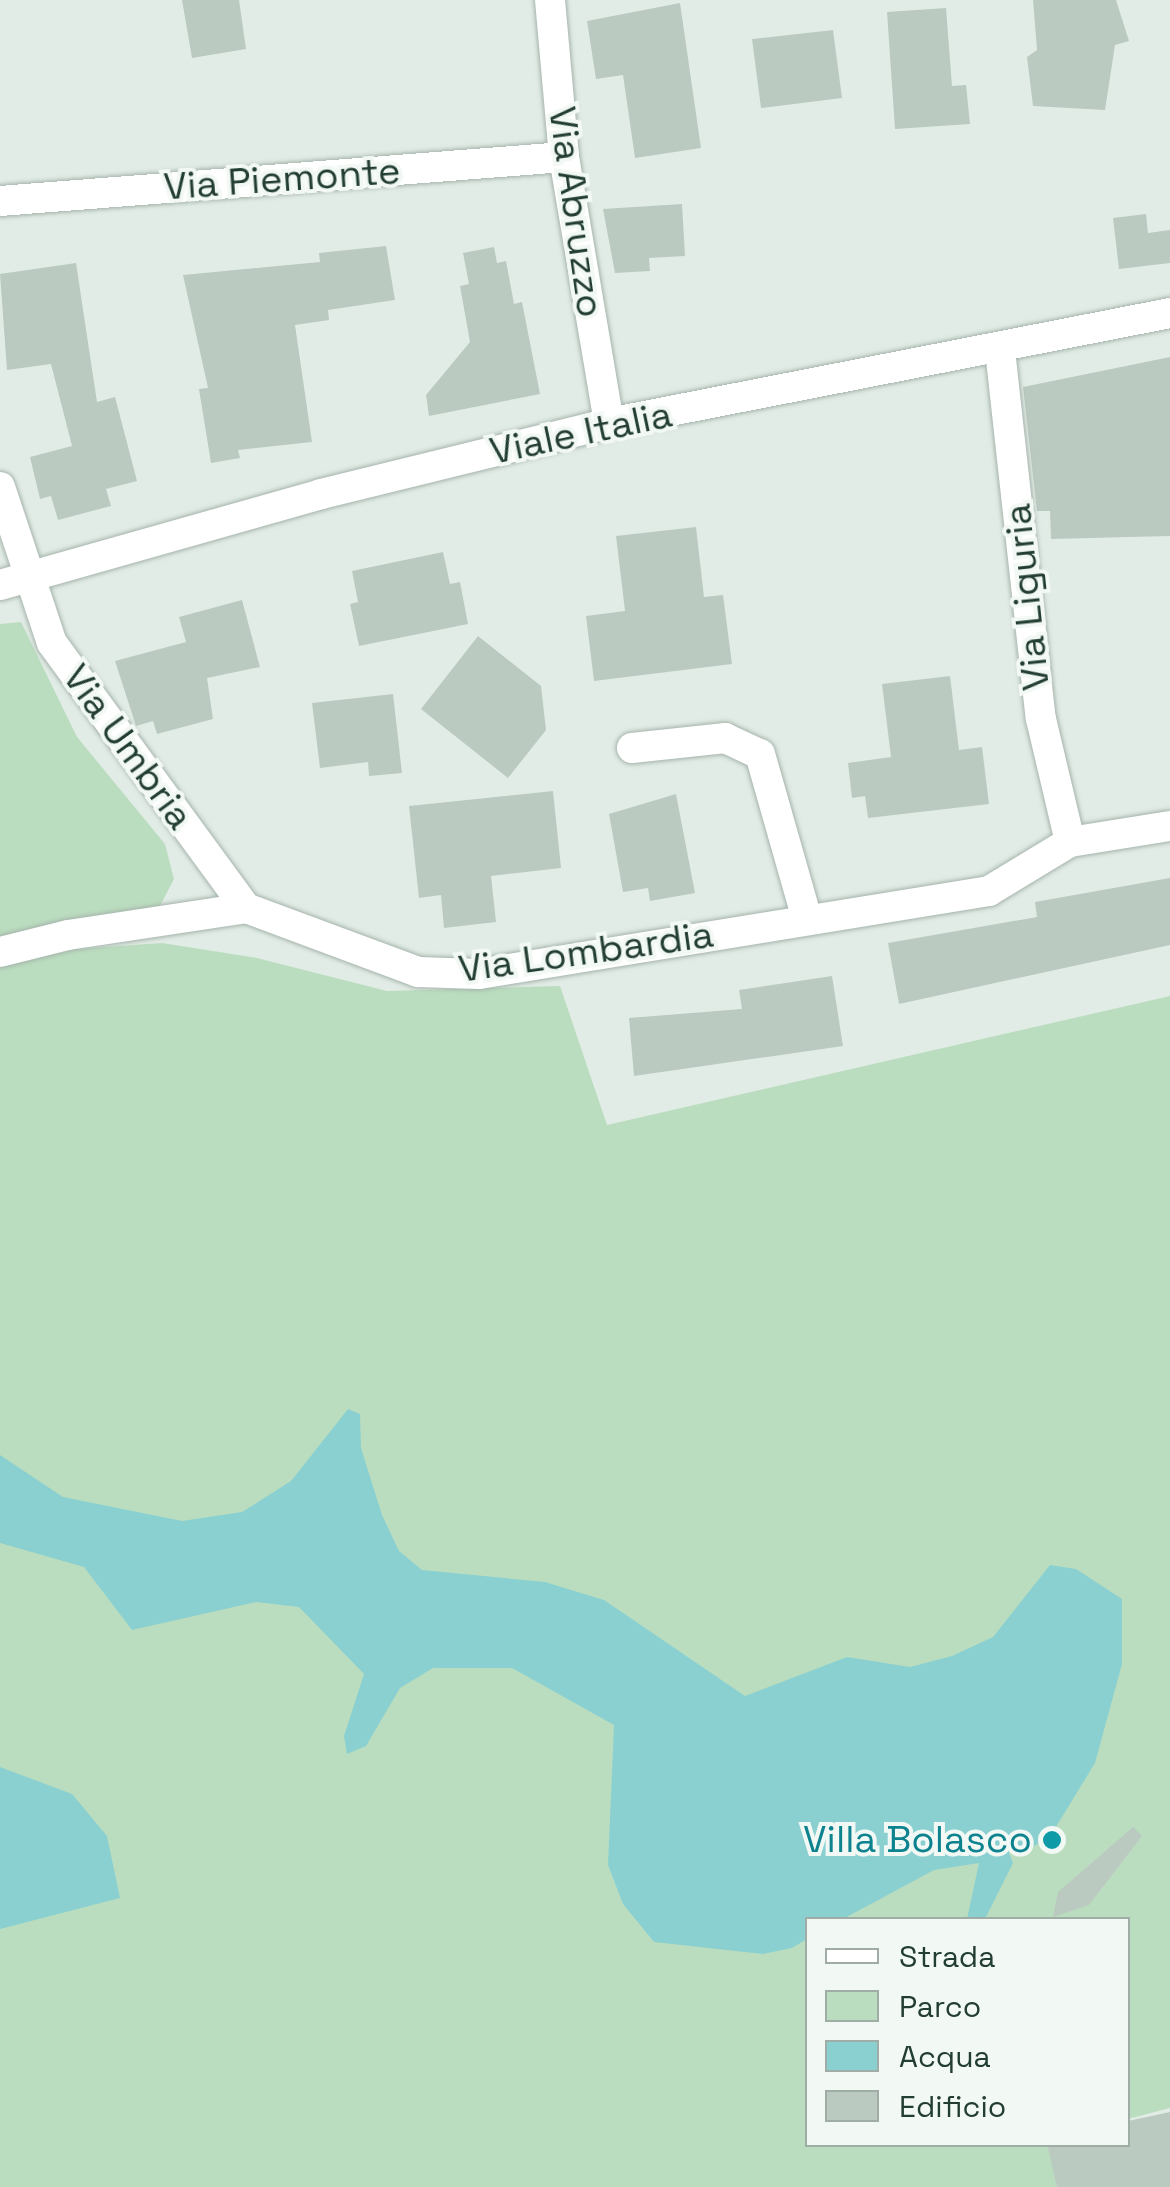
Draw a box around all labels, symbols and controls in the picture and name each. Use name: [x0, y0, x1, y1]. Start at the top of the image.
street label: Via Abruzzo: [539, 103, 613, 321]
street label: Via Piemonte: [162, 148, 402, 210]
street label: Viale Italia: [486, 391, 676, 475]
street label: Via Liguria: [995, 501, 1059, 693]
street label: Via Umbria: [53, 656, 203, 838]
street label: Via Lombardia: [456, 912, 716, 992]
place label: Villa Bolasco: [803, 1817, 1032, 1863]
marker: Villa Bolasco: [1041, 1829, 1063, 1851]
legend: [805, 1917, 1130, 2147]
text: Strada: [899, 1937, 995, 1976]
text: Parco: [899, 1987, 981, 2026]
text: Acqua: [899, 2037, 991, 2076]
text: Edificio: [899, 2087, 1006, 2126]

